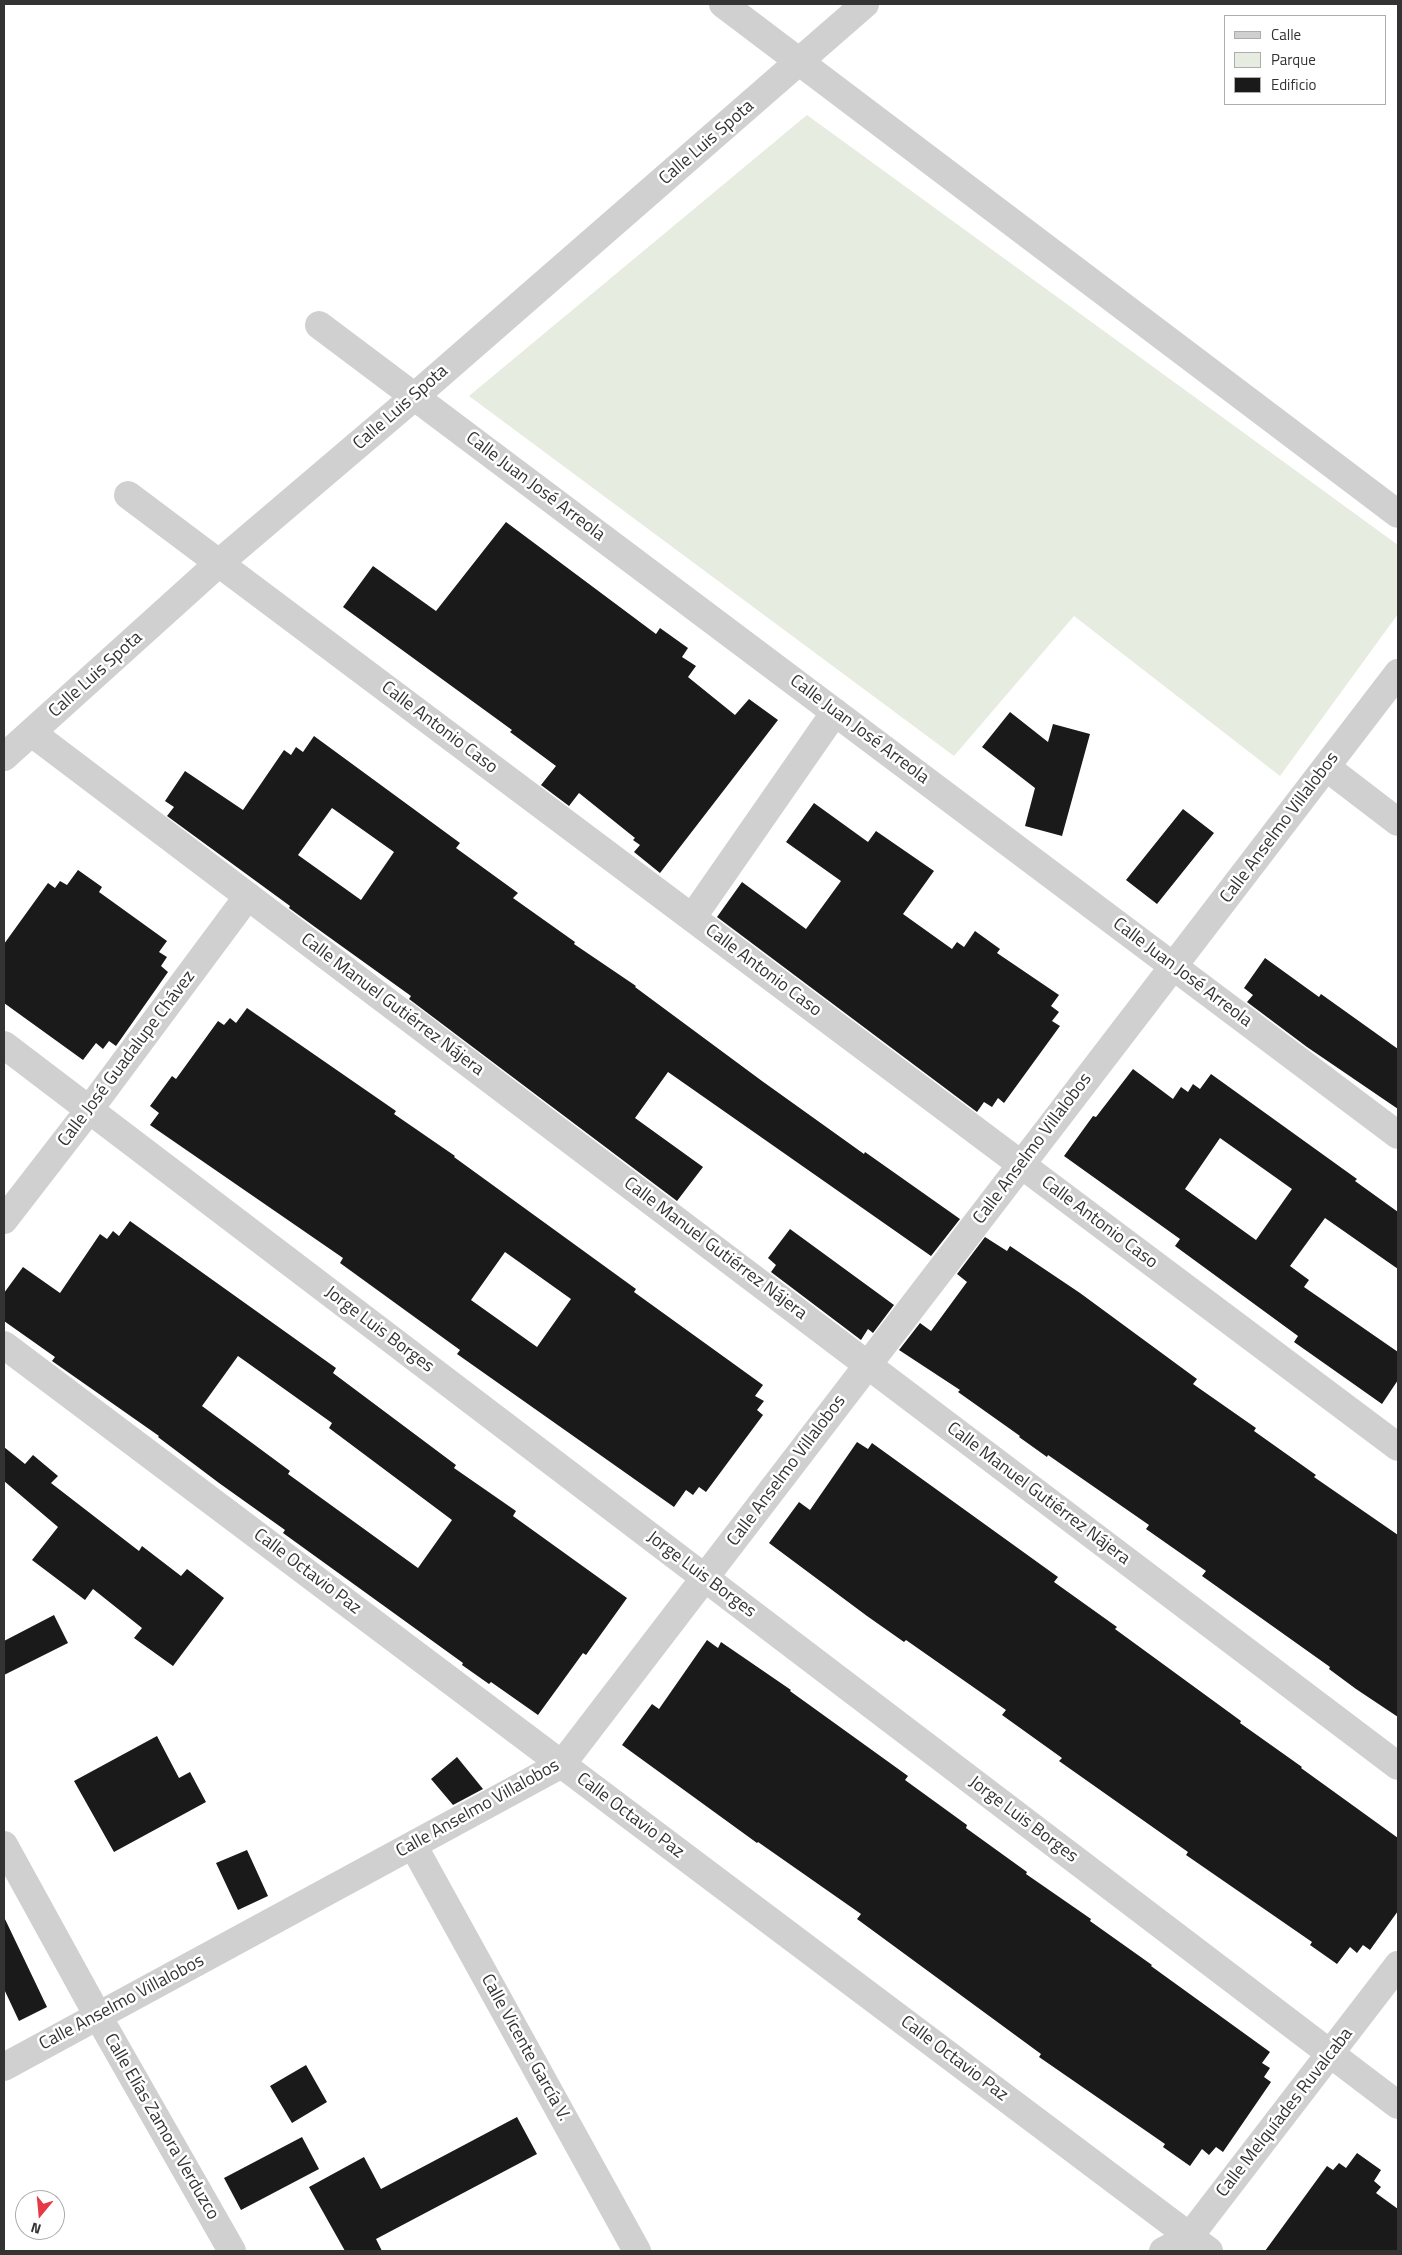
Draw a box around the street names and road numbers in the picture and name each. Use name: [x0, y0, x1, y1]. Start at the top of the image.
street label: Calle Luis Spota: [655, 96, 759, 190]
street label: Calle Luis Spota: [349, 361, 453, 455]
street label: Calle Juan José Arreola: [461, 428, 609, 546]
street label: Calle Luis Spota: [45, 627, 147, 723]
street label: Calle Juan José Arreola: [785, 671, 933, 789]
street label: Calle Antonio Caso: [377, 677, 501, 779]
street label: Calle Anselmo Villalobos: [1216, 748, 1344, 908]
street label: Calle Juan José Arreola: [1108, 914, 1256, 1032]
street label: Calle Antonio Caso: [701, 920, 825, 1022]
street label: Calle Manuel Gutiérrez Nájera: [296, 929, 488, 1081]
street label: Calle José Guadalupe Chávez: [54, 967, 200, 1151]
street label: Calle Anselmo Villalobos: [969, 1069, 1097, 1229]
street label: Calle Antonio Caso: [1037, 1172, 1161, 1274]
street label: Calle Manuel Gutiérrez Nájera: [619, 1173, 811, 1325]
street label: Jorge Luis Borges: [320, 1282, 438, 1378]
street label: Calle Anselmo Villalobos: [723, 1391, 851, 1551]
street label: Calle Manuel Gutiérrez Nájera: [942, 1418, 1134, 1570]
street label: Calle Octavio Paz: [249, 1525, 365, 1619]
street label: Jorge Luis Borges: [642, 1527, 760, 1623]
street label: Calle Anselmo Villalobos: [393, 1755, 563, 1863]
street label: Calle Octavio Paz: [572, 1769, 688, 1863]
street label: Jorge Luis Borges: [964, 1772, 1082, 1868]
street label: Calle Anselmo Villalobos: [36, 1950, 208, 2056]
street label: Calle Vicente García V.: [476, 1971, 574, 2125]
street label: Calle Octavio Paz: [896, 2012, 1012, 2106]
street label: Calle Melquíades Ruvalcaba: [1212, 2024, 1358, 2202]
street label: Calle Elías Zamora Verduzco: [99, 2030, 223, 2224]

